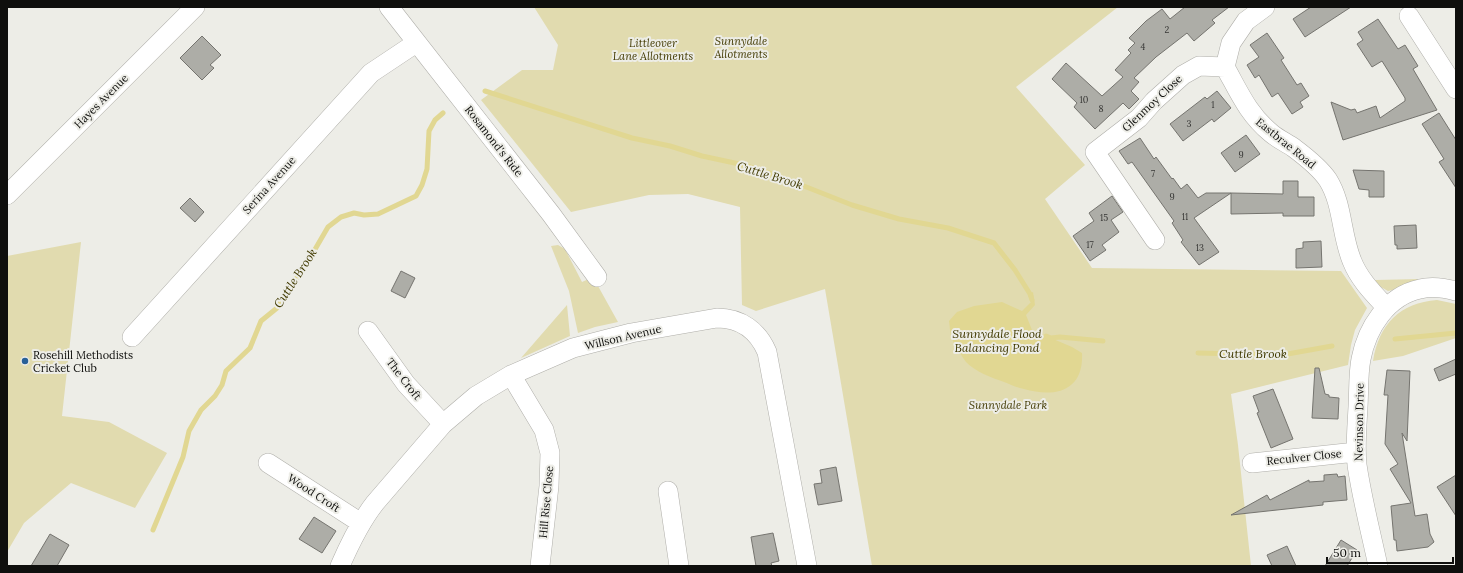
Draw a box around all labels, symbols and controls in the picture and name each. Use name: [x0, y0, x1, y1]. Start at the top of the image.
house number: 2: [1165, 24, 1170, 35]
park label: Sunnydale Allotments: [713, 34, 768, 61]
park label: Littleover Lane Allotments: [613, 36, 694, 63]
house number: 4: [1141, 41, 1146, 52]
street label: Hayes Avenue: [71, 71, 131, 131]
street label: Glenmoy Close: [1119, 72, 1185, 134]
house number: 10: [1080, 94, 1089, 105]
house number: 1: [1211, 99, 1215, 110]
street label: Rosamond's Ride: [462, 103, 526, 179]
house number: 8: [1098, 103, 1104, 114]
street label: Eastbrae Road: [1253, 115, 1319, 172]
house number: 3: [1186, 118, 1192, 129]
house number: 9: [1238, 149, 1244, 160]
street label: Serina Avenue: [239, 153, 299, 217]
water label: Cuttle Brook: [735, 158, 805, 192]
house number: 7: [1151, 168, 1155, 179]
house number: 9: [1169, 191, 1175, 202]
house number: 11: [1182, 211, 1188, 222]
house number: 15: [1100, 212, 1108, 223]
house number: 17: [1086, 239, 1094, 250]
house number: 13: [1196, 242, 1204, 253]
water label: Cuttle Brook: [270, 245, 320, 311]
street label: Willson Avenue: [583, 321, 663, 353]
water label: Sunnydale Flood Balancing Pond: [952, 326, 1042, 355]
water label: Cuttle Brook: [1219, 346, 1287, 361]
place label: Rosehill Methodists Cricket Club: [33, 348, 133, 375]
street label: The Croft: [383, 355, 425, 403]
marker: Rosehill Methodists Cricket Club: [20, 356, 30, 366]
street label: Nevinson Drive: [1351, 383, 1367, 461]
park label: Sunnydale Park: [969, 398, 1047, 412]
street label: Reculver Close: [1266, 446, 1342, 468]
street label: Hill Rise Close: [536, 465, 556, 539]
street label: Wood Croft: [285, 471, 343, 516]
scale bar: [1327, 539, 1453, 565]
text: 50 m: [1333, 545, 1361, 560]

